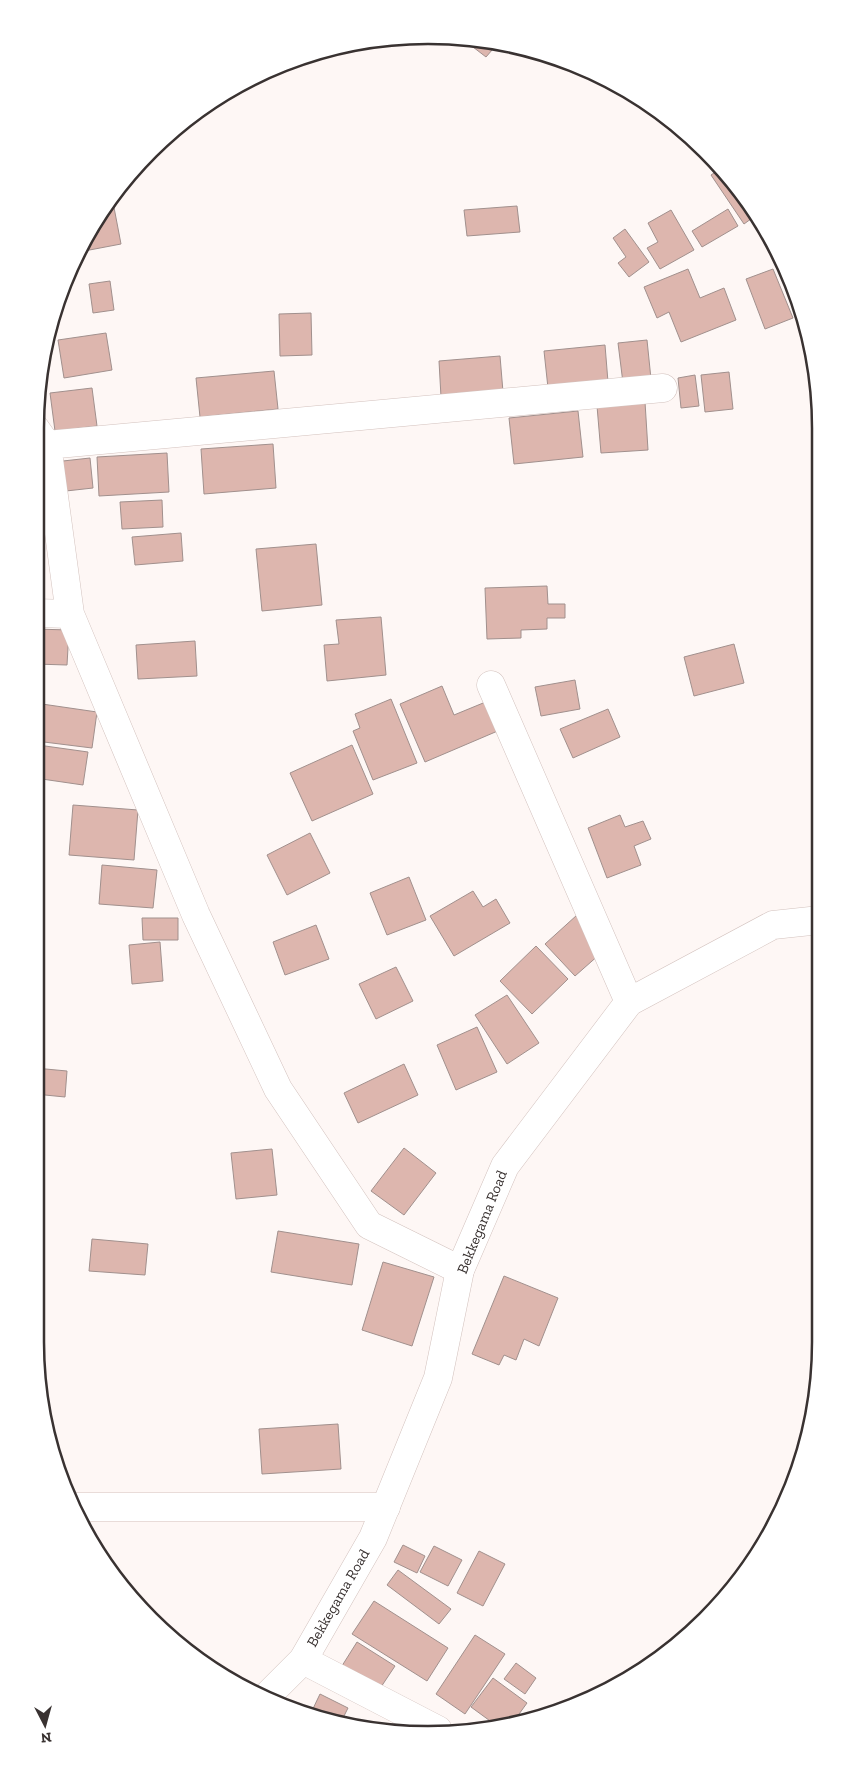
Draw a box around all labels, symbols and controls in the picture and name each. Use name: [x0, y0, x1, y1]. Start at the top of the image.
street label: Bekkegama Road: [453, 1167, 511, 1276]
street label: Bekkegama Road: [303, 1545, 374, 1650]
north arrow: [20, 1700, 70, 1750]
text: N: [40, 1728, 52, 1746]

